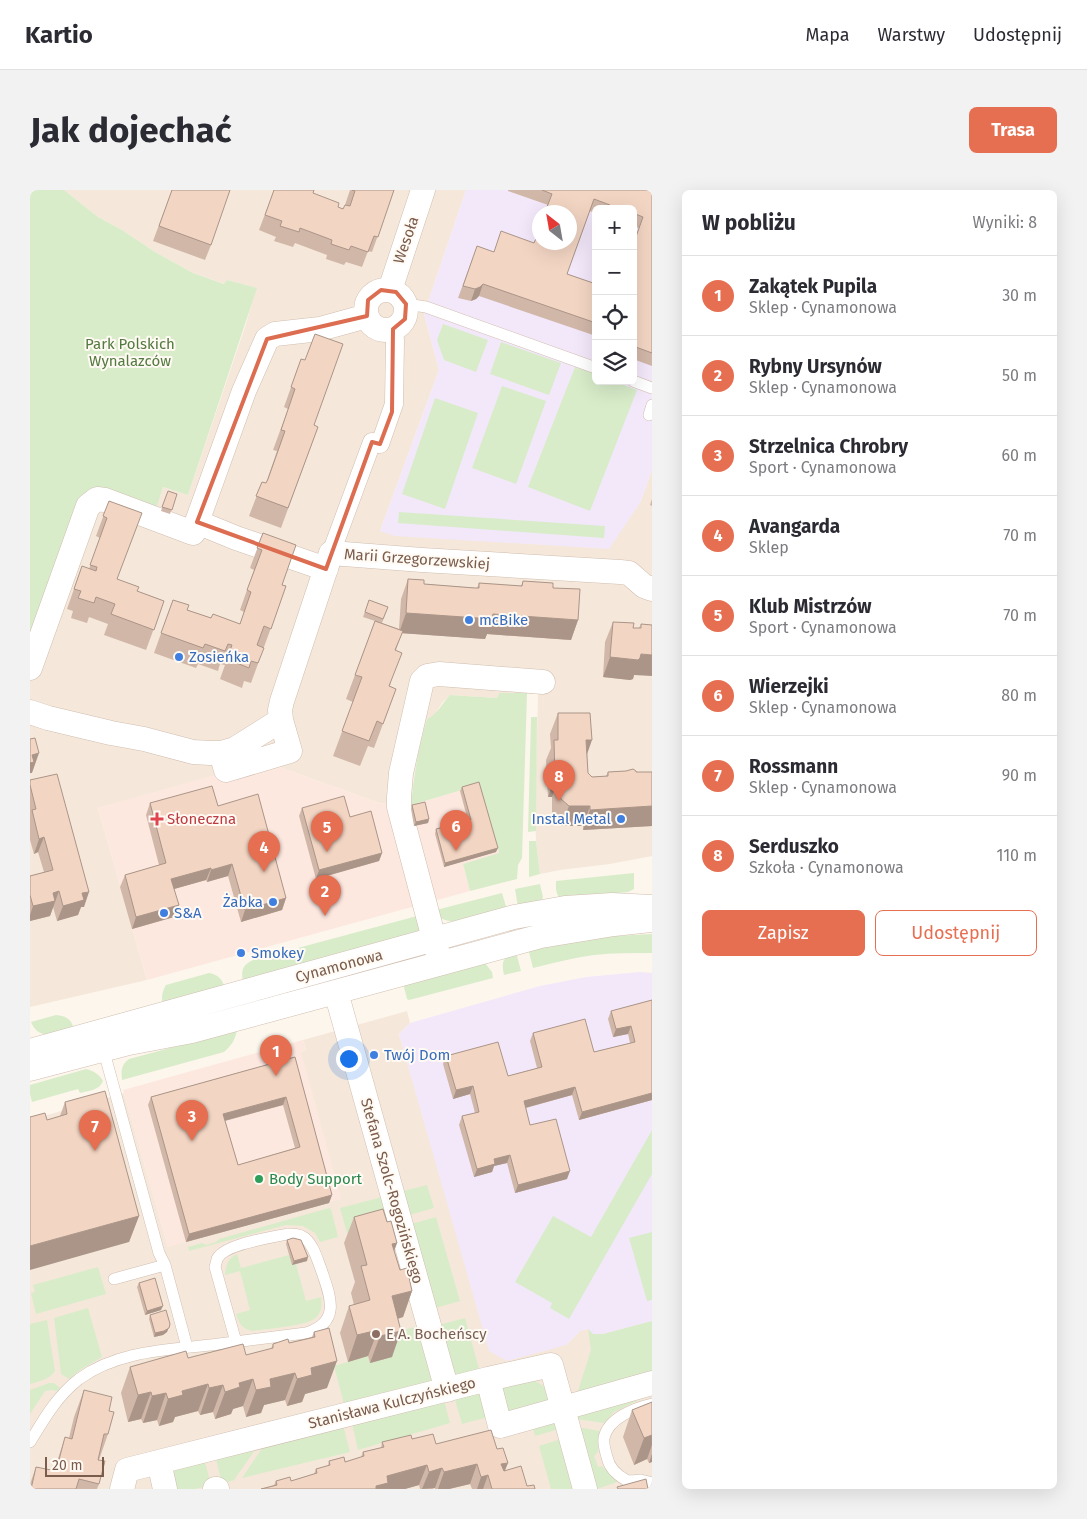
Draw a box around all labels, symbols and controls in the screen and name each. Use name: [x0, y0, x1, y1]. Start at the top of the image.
text: Kartio: [25, 21, 93, 49]
text: Mapa: [805, 24, 850, 46]
text: Warstwy: [878, 24, 945, 46]
text: Udostępnij: [973, 24, 1062, 46]
button: Trasa: [969, 107, 1057, 153]
text: Jak dojechać: [30, 109, 231, 151]
north arrow: [532, 205, 577, 250]
map controls: [592, 205, 637, 385]
button: +: [592, 205, 637, 250]
text: W pobliżu: [702, 210, 796, 236]
text: Wyniki: 8: [972, 213, 1037, 232]
street label: Wesoła: [390, 214, 422, 266]
button: −: [592, 250, 637, 295]
text: Zakątek Pupila: [749, 275, 877, 298]
text: 1: [714, 286, 722, 305]
text: 30 m: [1002, 286, 1037, 305]
button: locate: [592, 295, 637, 340]
text: Sklep · Cynamonowa: [749, 298, 897, 317]
park label: Park Polskich Wynalazców: [85, 335, 175, 370]
button: layers: [592, 340, 637, 385]
text: Rybny Ursynów: [749, 355, 882, 378]
text: 2: [714, 366, 722, 385]
text: 50 m: [1002, 366, 1037, 385]
text: Sklep · Cynamonowa: [749, 378, 897, 397]
text: Strzelnica Chrobry: [749, 435, 908, 458]
text: 3: [714, 446, 722, 465]
text: 60 m: [1002, 446, 1037, 465]
text: Sport · Cynamonowa: [749, 458, 897, 477]
text: Avangarda: [749, 515, 840, 538]
text: 4: [713, 526, 723, 545]
text: 70 m: [1003, 526, 1037, 545]
text: Sklep: [749, 538, 789, 557]
street label: Marii Grzegorzewskiej: [343, 545, 491, 573]
text: Klub Mistrzów: [749, 595, 872, 618]
text: 5: [714, 606, 722, 625]
text: 70 m: [1003, 606, 1037, 625]
place label: mcBike: [479, 611, 528, 629]
marker: mcBike: [463, 614, 475, 626]
text: Sport · Cynamonowa: [749, 618, 897, 637]
place label: Zosieńka: [189, 648, 249, 666]
marker: Zosieńka: [173, 651, 185, 663]
text: Wierzejki: [749, 675, 829, 698]
text: 6: [713, 686, 723, 705]
text: 80 m: [1001, 686, 1037, 705]
text: Sklep · Cynamonowa: [749, 698, 897, 717]
text: Rossmann: [749, 755, 838, 778]
pin: 8: [543, 760, 575, 801]
text: 7: [714, 766, 722, 785]
text: 90 m: [1002, 766, 1037, 785]
text: Sklep · Cynamonowa: [749, 778, 897, 797]
place label: Słoneczna: [167, 810, 236, 828]
pin: 6: [440, 810, 472, 851]
place label: Instal Metal: [532, 810, 612, 828]
pin: 5: [311, 811, 343, 852]
marker: Słoneczna: [151, 813, 163, 825]
marker: Instal Metal: [615, 813, 627, 825]
pin: 4: [248, 831, 280, 872]
text: Serduszko: [749, 835, 839, 858]
text: 8: [713, 846, 723, 865]
text: 110 m: [996, 846, 1037, 865]
text: Szkoła · Cynamonowa: [749, 858, 904, 877]
pin: 2: [309, 875, 341, 916]
place label: Żabka: [223, 893, 263, 911]
marker: Żabka: [267, 896, 279, 908]
place label: S&A: [174, 904, 202, 922]
marker: S&A: [158, 907, 170, 919]
button: Zapisz: [702, 910, 865, 956]
button: Udostępnij: [875, 910, 1037, 956]
place label: Smokey: [251, 944, 304, 962]
street label: Cynamonowa: [293, 946, 385, 986]
marker: Smokey: [235, 947, 247, 959]
pin: 1: [260, 1035, 292, 1076]
your location: [336, 1046, 362, 1072]
place label: Twój Dom: [384, 1046, 450, 1064]
marker: Twój Dom: [368, 1049, 380, 1061]
street label: Stefana Szolc-Rogozińskiego: [357, 1096, 427, 1286]
pin: 3: [176, 1100, 208, 1141]
pin: 7: [79, 1110, 111, 1151]
place label: Body Support: [269, 1170, 362, 1188]
marker: Body Support: [253, 1173, 265, 1185]
place label: E A. Bocheńscy: [386, 1325, 487, 1343]
marker: E A. Bocheńscy: [370, 1328, 382, 1340]
street label: Stanisława Kulczyńskiego: [306, 1373, 478, 1433]
scale bar: [45, 1454, 104, 1477]
text: 20 m: [52, 1457, 82, 1474]

